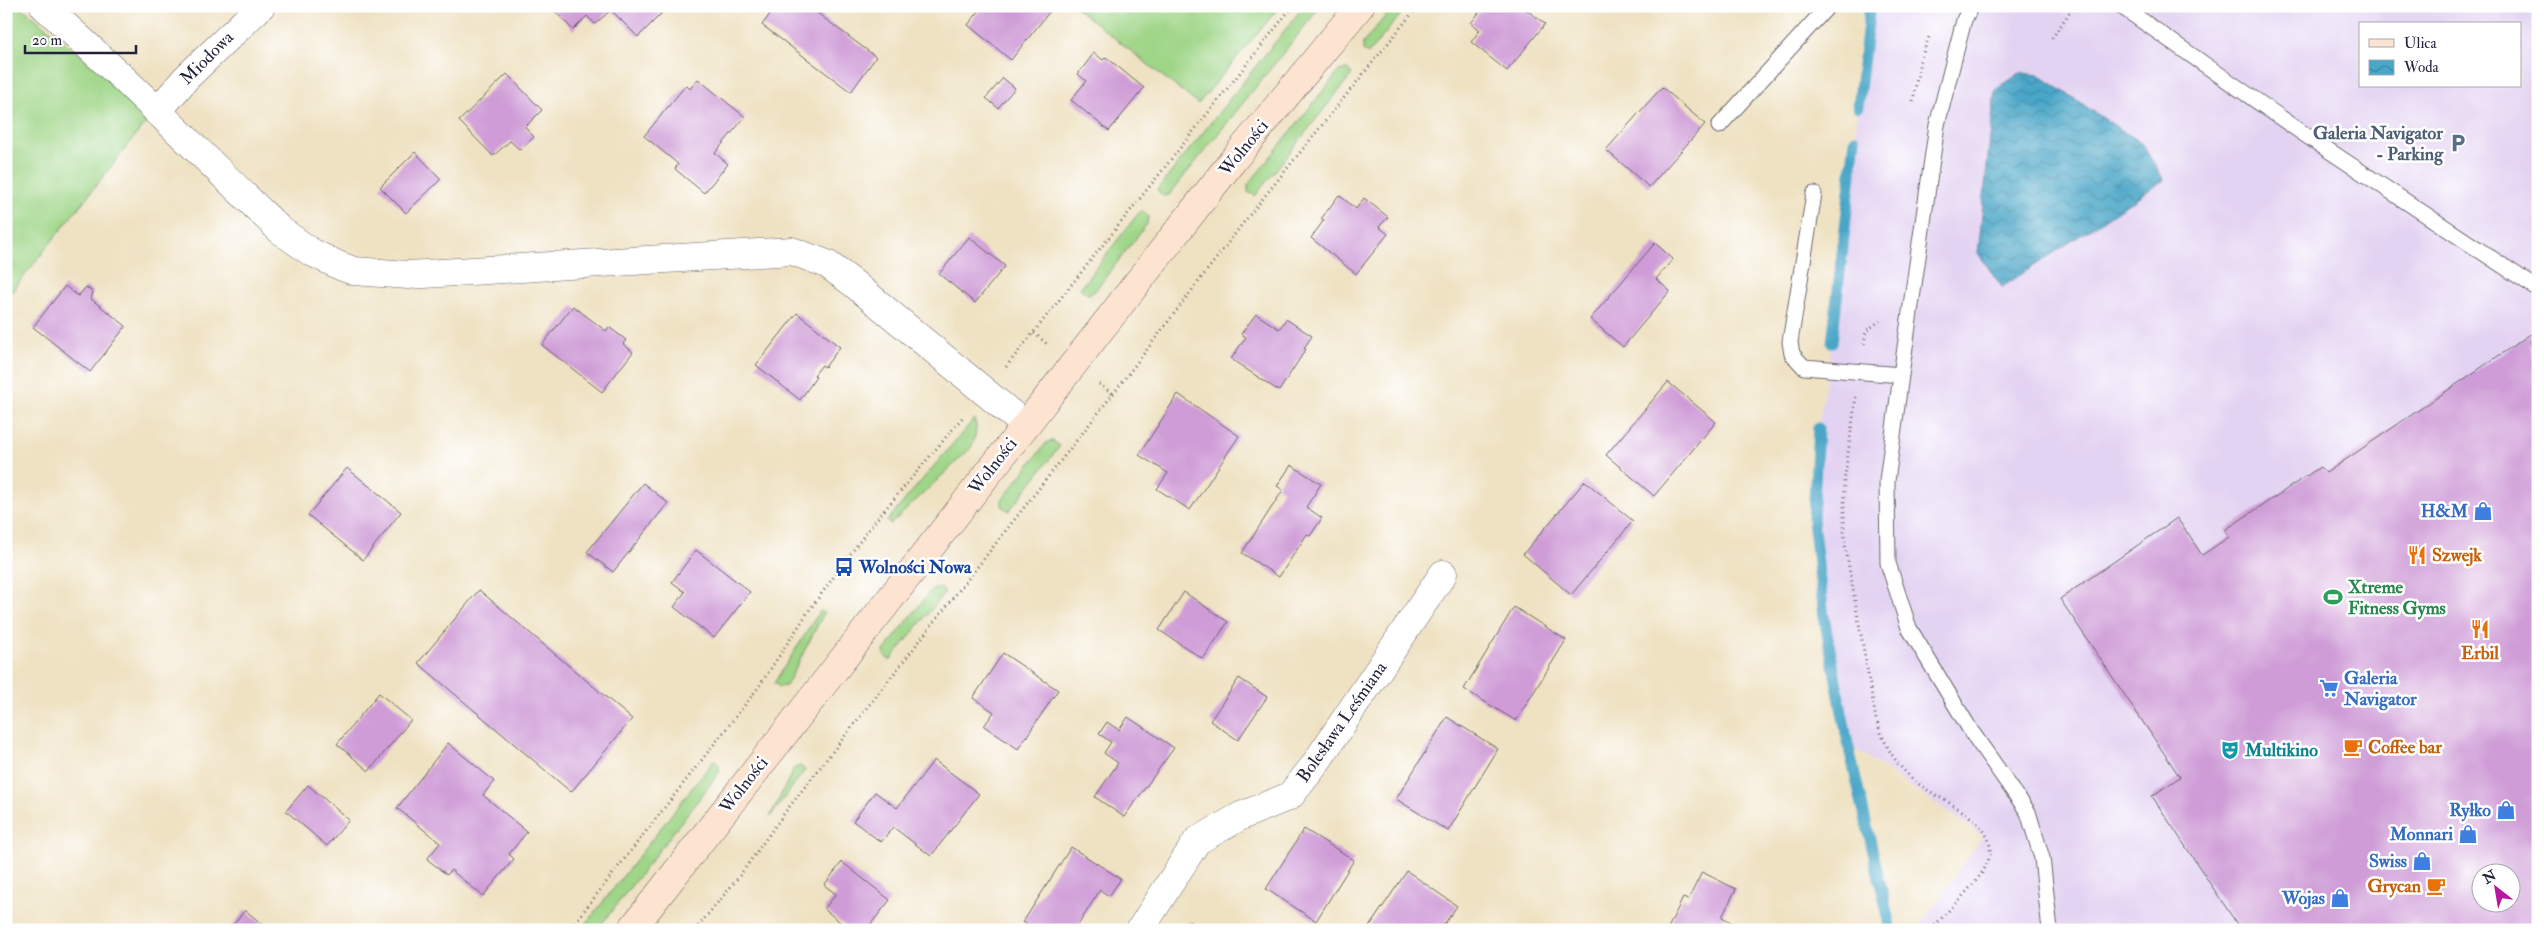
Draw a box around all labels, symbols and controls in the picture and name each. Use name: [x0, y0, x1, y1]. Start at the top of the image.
scale bar: [25, 22, 136, 54]
legend: [2359, 22, 2522, 88]
street label: Miodowa: [175, 26, 239, 90]
text: 20 m: [32, 31, 62, 50]
text: Ulica: [2404, 34, 2437, 53]
text: Woda: [2403, 58, 2440, 77]
street label: Wolności: [1214, 115, 1274, 182]
place label: Galeria Navigator - Parking: [2313, 122, 2444, 166]
parking icon: Galeria Navigator - Parking: [2447, 132, 2469, 154]
street label: Wolności: [963, 433, 1023, 500]
place label: H&M: [2421, 500, 2469, 523]
shop icon: H&M: [2472, 500, 2494, 522]
restaurant icon: Szwejk: [2406, 544, 2428, 566]
place label: Szwejk: [2432, 544, 2482, 567]
bus stop icon: Wolności Nowa: [833, 556, 855, 578]
place label: Wolności Nowa: [858, 556, 972, 579]
place label: Xtreme Fitness Gyms: [2348, 576, 2446, 620]
sports icon: Xtreme Fitness Gyms: [2322, 586, 2344, 608]
restaurant icon: Erbil: [2469, 618, 2491, 640]
place label: Erbil: [2461, 642, 2499, 665]
street label: Bolesława Leśmiana: [1292, 657, 1393, 787]
place label: Galeria Navigator: [2343, 667, 2417, 711]
supermarket icon: Galeria Navigator: [2318, 677, 2340, 699]
cafe icon: Coffee bar: [2342, 736, 2364, 758]
place label: Coffee bar: [2368, 736, 2442, 759]
theatre icon: Multikino: [2219, 739, 2241, 761]
place label: Multikino: [2244, 739, 2318, 762]
street label: Wolności: [714, 752, 774, 819]
place label: Ryłko: [2449, 799, 2491, 822]
shop icon: Ryłko: [2495, 799, 2517, 821]
place label: Monnari: [2389, 823, 2453, 846]
shop icon: Monnari: [2457, 823, 2479, 845]
place label: Swiss: [2369, 850, 2407, 873]
shop icon: Swiss: [2411, 850, 2433, 872]
north arrow: [2472, 864, 2522, 914]
text: N: [2479, 867, 2500, 888]
place label: Grycan: [2367, 875, 2422, 898]
cafe icon: Grycan: [2425, 875, 2447, 897]
place label: Wojas: [2281, 887, 2325, 910]
shop icon: Wojas: [2329, 887, 2351, 909]

